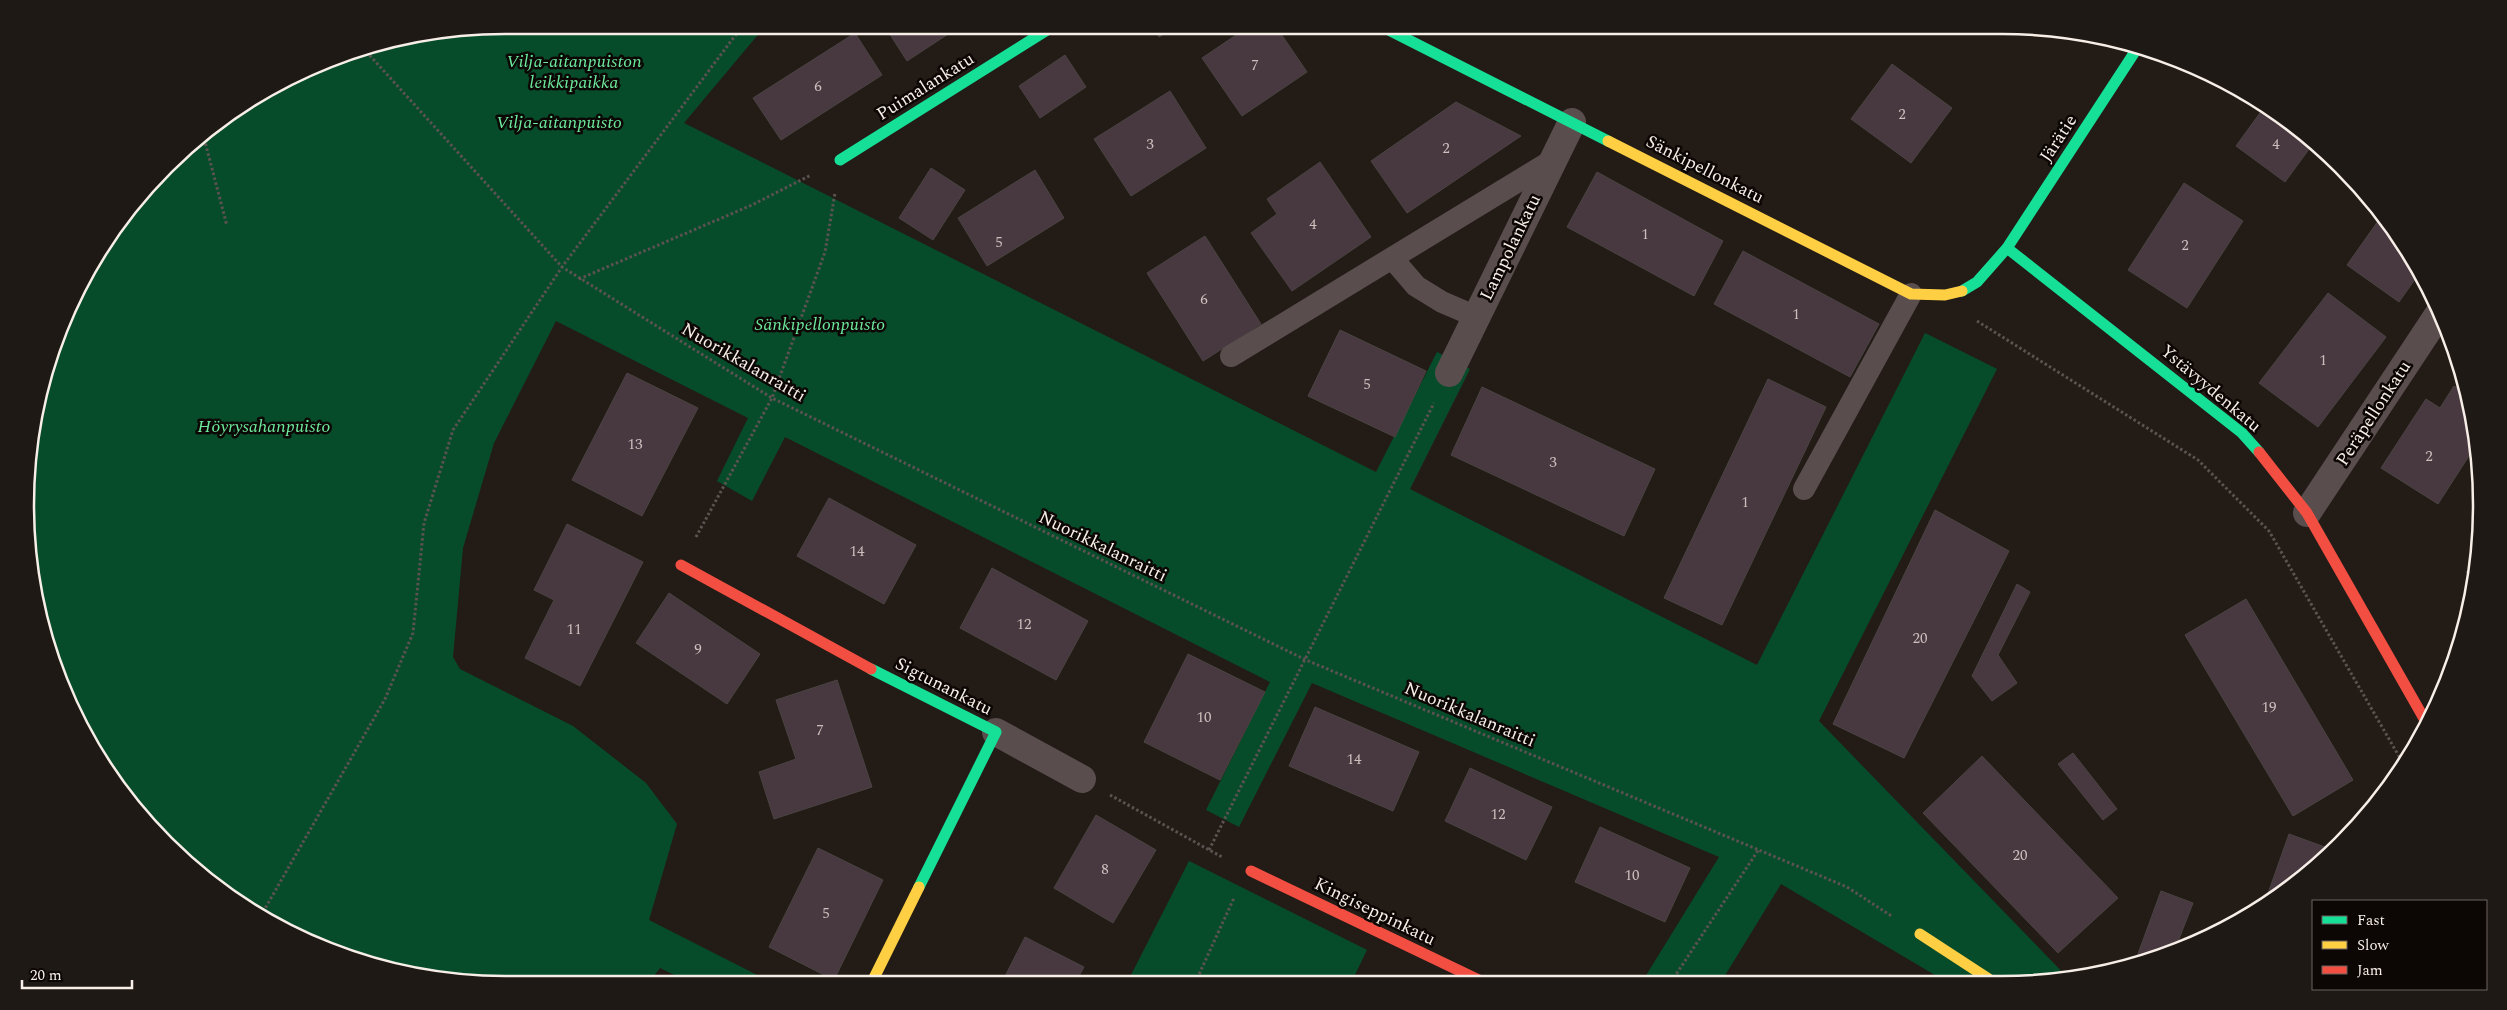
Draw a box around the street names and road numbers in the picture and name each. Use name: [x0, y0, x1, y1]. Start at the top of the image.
street label: Puimalankatu: [871, 46, 979, 127]
street label: Järätie: [2033, 109, 2084, 167]
street label: Sänkipellonkatu: [1641, 128, 1769, 211]
street label: Lampolankatu: [1473, 189, 1548, 305]
street label: Nuorikkalanraitti: [676, 316, 811, 409]
street label: Ystävyydenkatu: [2154, 338, 2267, 439]
street label: Peräpellonkatu: [2329, 355, 2418, 471]
street label: Nuorikkalanraitti: [1034, 504, 1172, 589]
street label: Sigtunankatu: [890, 650, 997, 723]
street label: Nuorikkalanraitti: [1400, 675, 1540, 754]
street label: Kingiseppinkatu: [1309, 870, 1440, 953]

